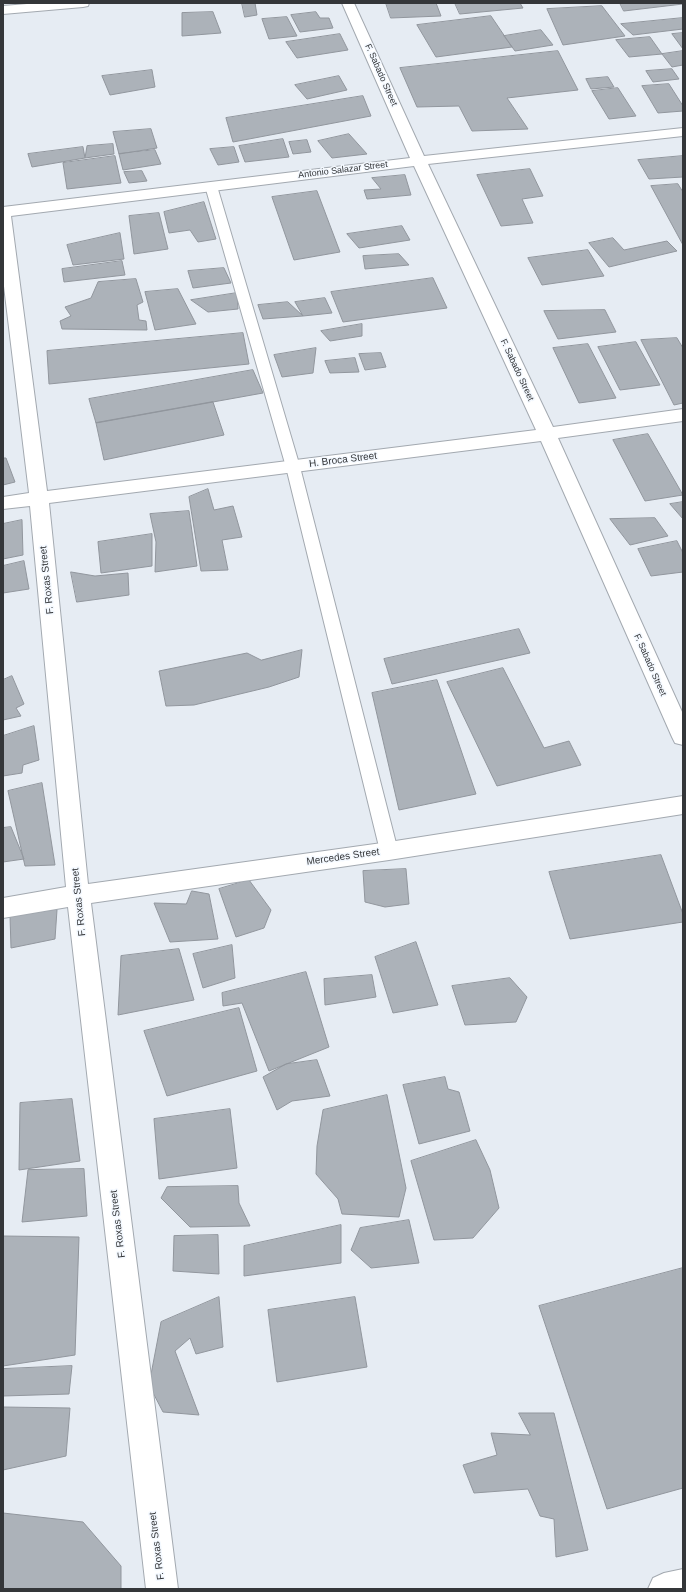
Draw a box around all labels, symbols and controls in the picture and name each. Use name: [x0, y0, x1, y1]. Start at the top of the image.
street label: F. Sabado Street: [362, 42, 400, 108]
street label: Antonio Salazar Street: [298, 159, 388, 181]
street label: F. Sabado Street: [498, 337, 536, 403]
street label: H. Broca Street: [308, 450, 378, 470]
street label: F. Roxas Street: [37, 545, 57, 615]
street label: F. Sabado Street: [631, 632, 669, 698]
street label: Mercedes Street: [306, 846, 380, 868]
street label: F. Roxas Street: [69, 867, 89, 937]
street label: F. Roxas Street: [108, 1189, 128, 1259]
street label: F. Roxas Street: [147, 1511, 167, 1581]

